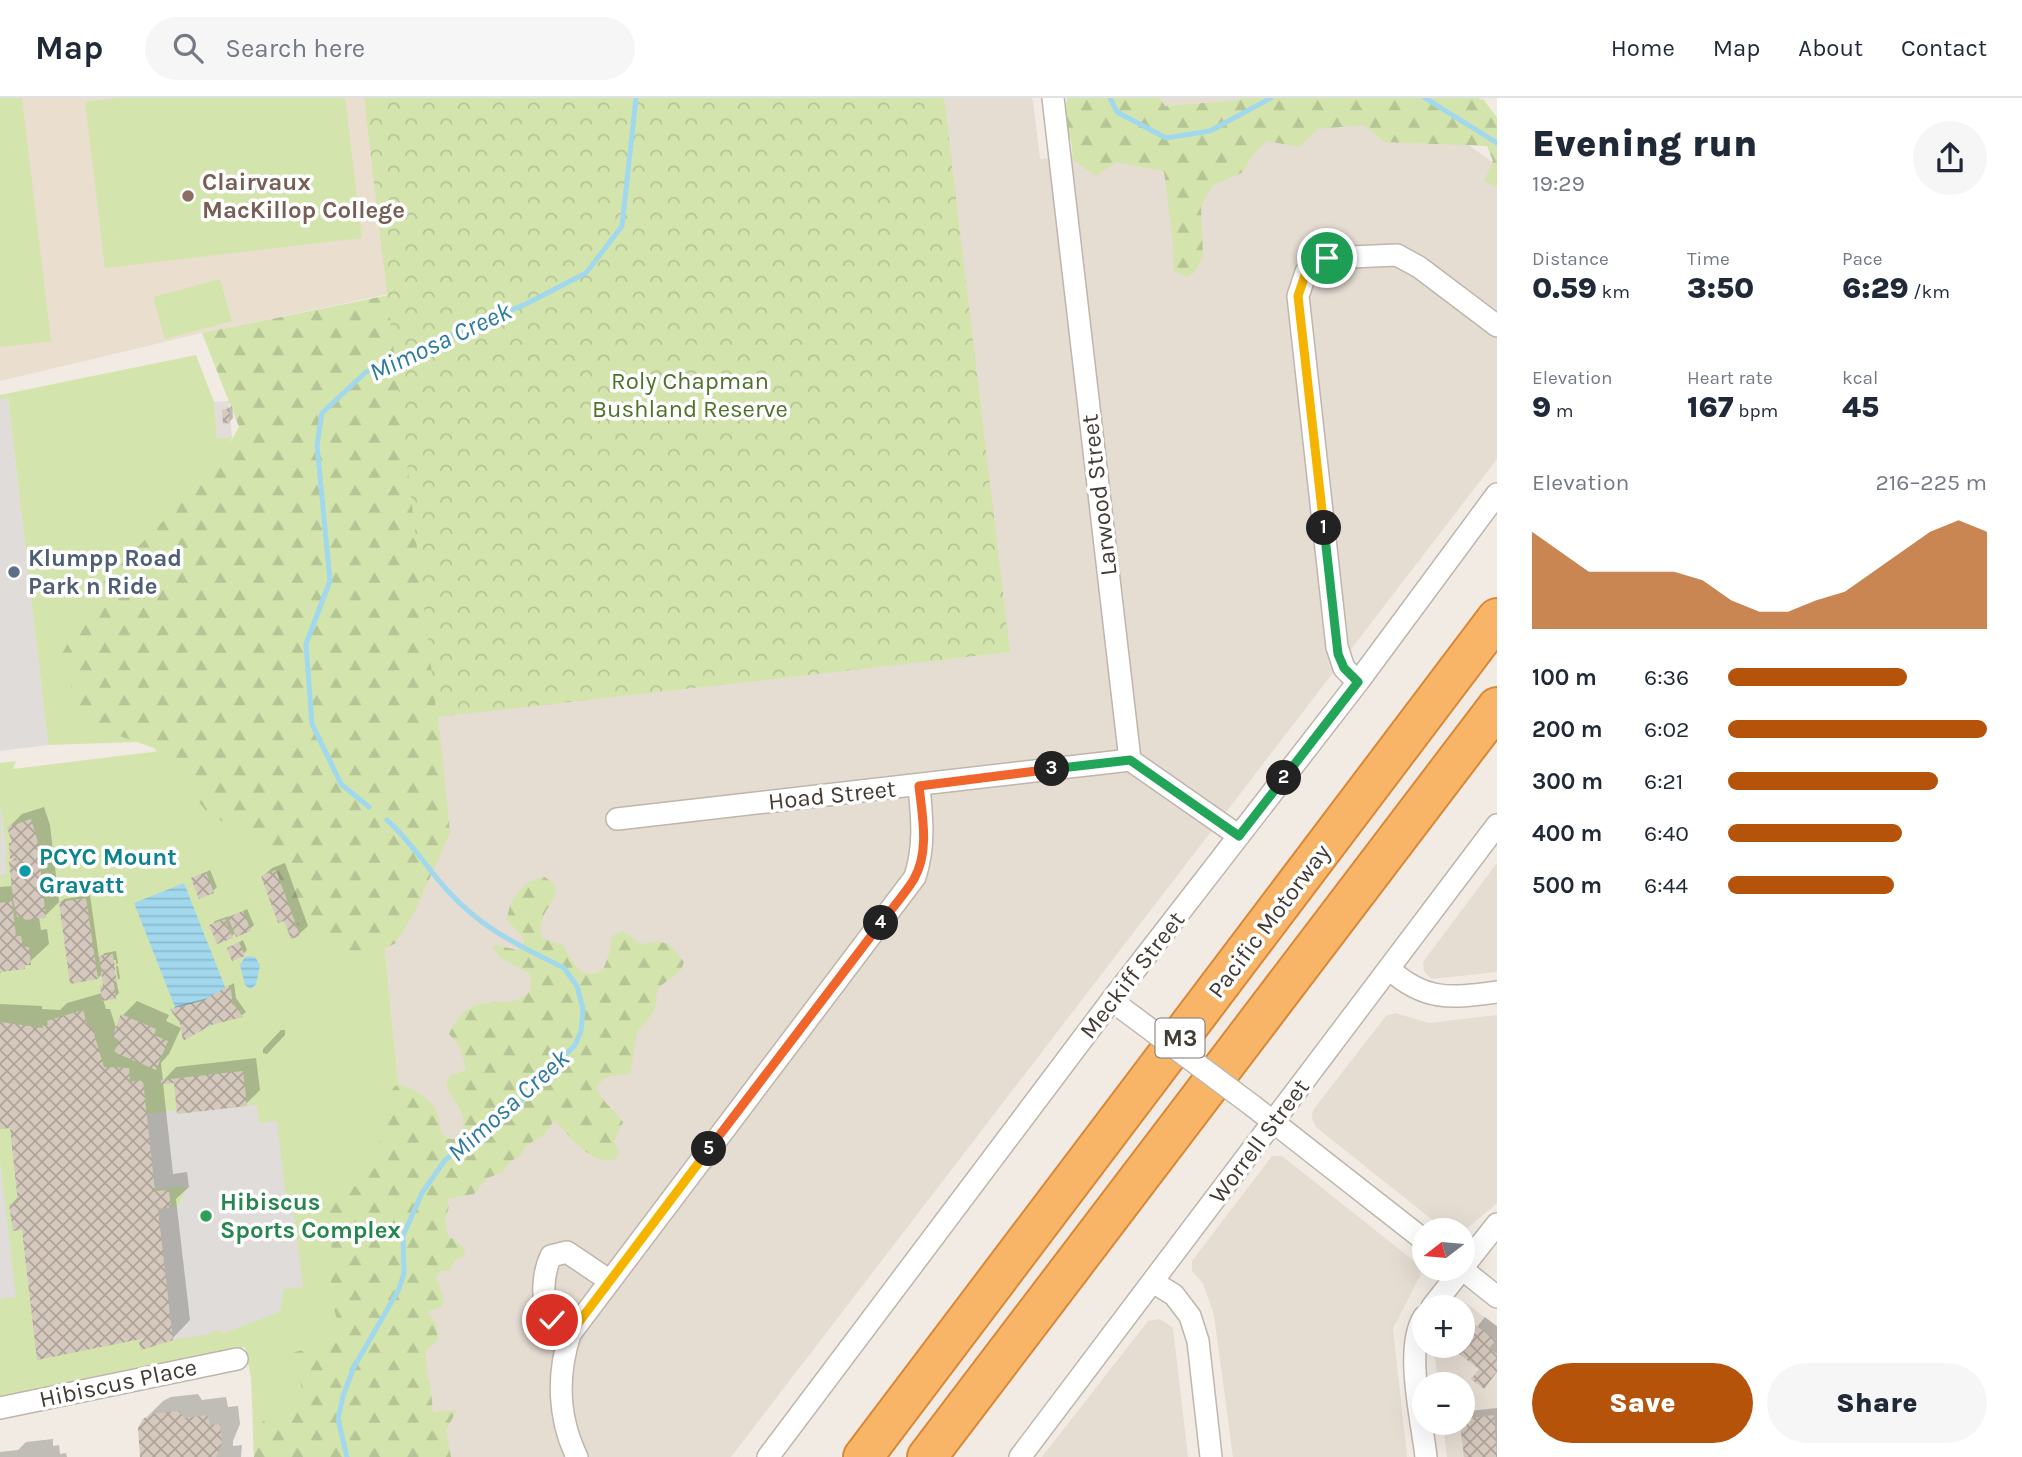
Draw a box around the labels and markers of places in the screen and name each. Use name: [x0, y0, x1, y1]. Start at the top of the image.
place label: Clairvaux MacKillop College: [202, 168, 405, 224]
marker: Clairvaux MacKillop College: [180, 188, 196, 204]
pin: [1297, 228, 1357, 288]
pin: 1: [1306, 510, 1342, 546]
place label: Klumpp Road Park n Ride: [28, 544, 182, 600]
marker: Klumpp Road Park n Ride: [6, 564, 22, 580]
pin: 3: [1034, 752, 1070, 786]
pin: 2: [1266, 760, 1302, 796]
place label: PCYC Mount Gravatt: [39, 843, 177, 899]
marker: PCYC Mount Gravatt: [17, 863, 33, 879]
pin: 4: [864, 906, 898, 940]
pin: 5: [692, 1132, 726, 1166]
place label: Hibiscus Sports Complex: [220, 1188, 401, 1244]
marker: Hibiscus Sports Complex: [198, 1208, 214, 1224]
pin: [522, 1290, 582, 1350]

